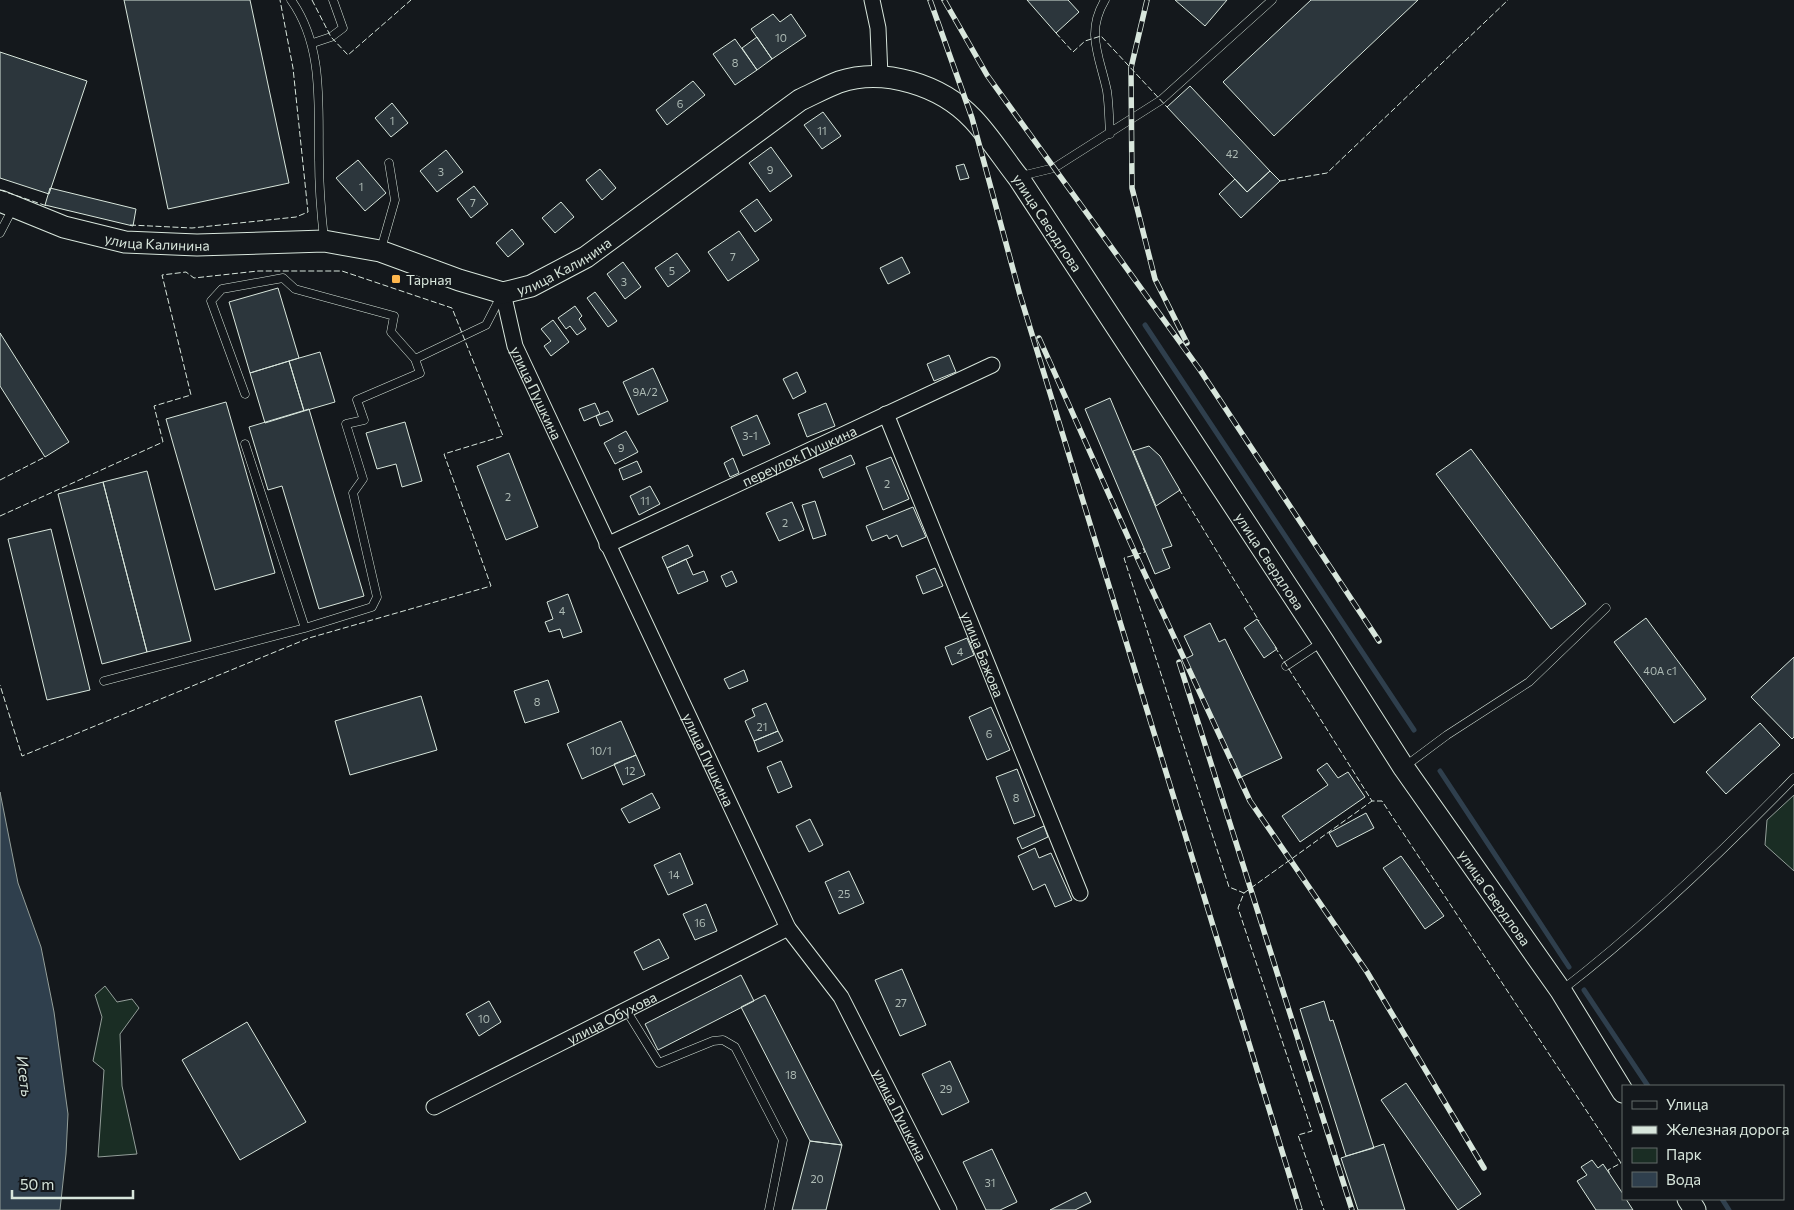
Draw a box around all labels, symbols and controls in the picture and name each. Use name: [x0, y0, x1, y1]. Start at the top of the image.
house number: 10: [775, 31, 787, 44]
house number: 8: [732, 56, 739, 69]
house number: 6: [677, 97, 684, 110]
house number: 1: [390, 114, 394, 127]
house number: 11: [817, 124, 827, 137]
house number: 42: [1226, 147, 1238, 160]
house number: 9: [767, 163, 774, 176]
house number: 3: [438, 165, 444, 178]
street label: улица Свердлова: [1010, 170, 1086, 274]
house number: 1: [359, 180, 363, 193]
house number: 7: [470, 196, 476, 209]
street label: улица Калинина: [103, 229, 210, 254]
street label: улица Калинина: [515, 233, 614, 298]
house number: 7: [730, 250, 736, 263]
house number: 5: [669, 264, 675, 277]
place label: Тарная: [406, 271, 452, 288]
marker: Тарная: [390, 273, 402, 285]
house number: 3: [621, 275, 627, 288]
street label: улица Пушкина: [508, 343, 566, 442]
house number: 9А/2: [632, 385, 658, 398]
street label: переулок Пушкина: [739, 421, 859, 489]
house number: 3-1: [742, 429, 758, 442]
house number: 9: [618, 441, 625, 454]
house number: 2: [884, 477, 890, 490]
house number: 2: [505, 490, 511, 503]
house number: 11: [640, 494, 650, 507]
street label: улица Свердлова: [1232, 509, 1308, 613]
house number: 2: [782, 516, 788, 529]
house number: 4: [559, 604, 566, 617]
street label: улица Бажова: [958, 609, 1008, 699]
house number: 4: [957, 645, 964, 658]
house number: 40А с1: [1643, 664, 1677, 677]
house number: 8: [534, 695, 541, 708]
street label: улица Пушкина: [680, 710, 738, 809]
house number: 21: [757, 720, 767, 733]
house number: 6: [986, 727, 993, 740]
house number: 10/1: [590, 744, 612, 757]
house number: 12: [625, 764, 635, 777]
house number: 8: [1013, 791, 1020, 804]
street label: улица Свердлова: [1456, 846, 1535, 949]
house number: 14: [668, 868, 680, 881]
house number: 25: [838, 887, 850, 900]
house number: 16: [694, 916, 706, 929]
street label: улица Обухова: [564, 987, 659, 1047]
house number: 27: [895, 996, 907, 1009]
house number: 10: [478, 1012, 490, 1025]
water label: Исеть: [14, 1054, 36, 1098]
street label: улица Пушкина: [870, 1066, 931, 1164]
house number: 18: [785, 1068, 797, 1081]
house number: 29: [940, 1082, 953, 1095]
legend: [1622, 1085, 1784, 1200]
text: Улица: [1666, 1095, 1708, 1113]
text: Железная дорога: [1666, 1120, 1790, 1138]
text: Парк: [1666, 1145, 1702, 1163]
scale bar: [12, 1168, 134, 1200]
text: Вода: [1666, 1170, 1701, 1188]
house number: 20: [810, 1172, 824, 1185]
text: 50 m: [20, 1175, 54, 1193]
house number: 31: [985, 1176, 995, 1189]

